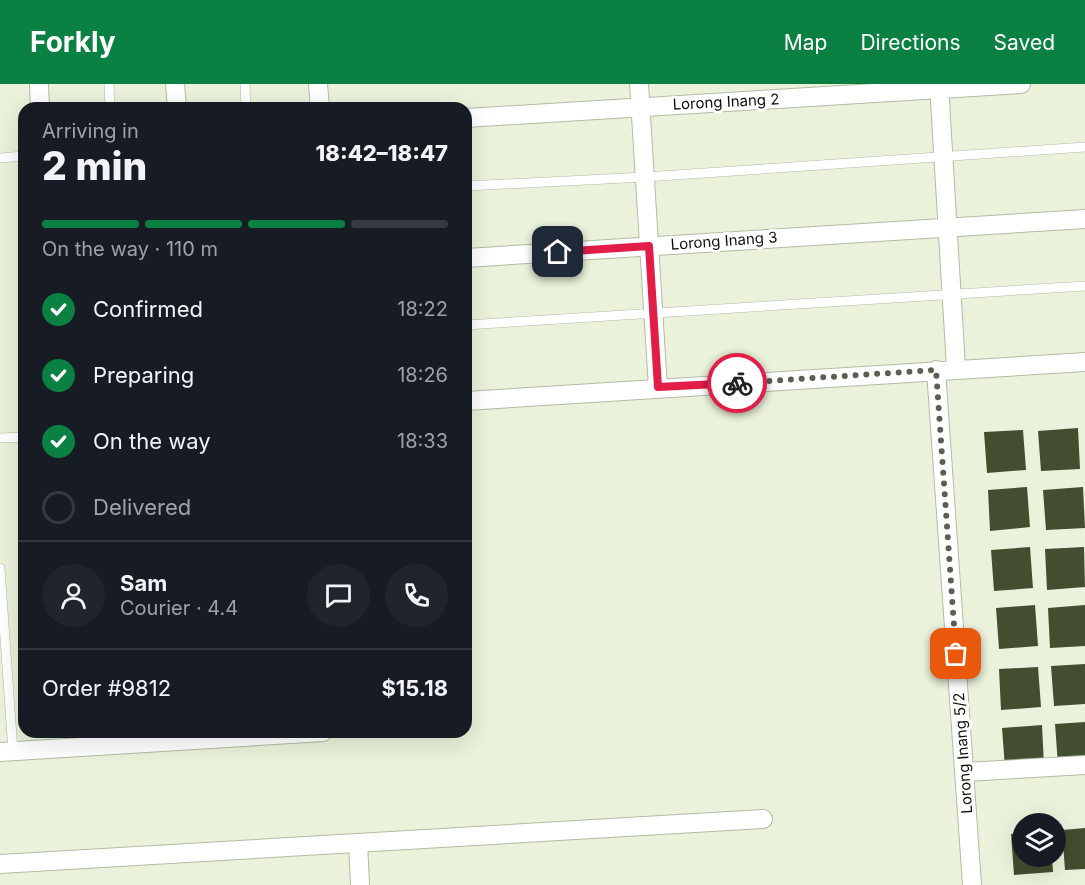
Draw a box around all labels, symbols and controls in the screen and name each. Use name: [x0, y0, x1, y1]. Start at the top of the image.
text: Forkly: [30, 25, 116, 59]
text: Map: [784, 30, 827, 55]
text: Directions: [860, 30, 961, 55]
text: Saved: [994, 30, 1055, 55]
street label: Lorong Inang 2: [672, 89, 780, 114]
text: Arriving in: [42, 119, 139, 143]
text: 18:42–18:47: [316, 140, 448, 166]
text: 2 min: [42, 142, 147, 189]
pin: [532, 226, 583, 277]
street label: Lorong Inang 3: [670, 227, 778, 254]
icon: home: [541, 235, 574, 268]
text: On the way · 110 m: [42, 237, 218, 261]
icon: check: [42, 293, 75, 326]
text: Confirmed: [93, 296, 203, 322]
text: 18:22: [397, 297, 448, 321]
courier: [707, 353, 767, 413]
icon: check: [42, 359, 75, 392]
text: Preparing: [93, 362, 194, 388]
text: 18:26: [397, 363, 448, 387]
icon: bike: [721, 367, 754, 400]
icon: check: [42, 425, 75, 458]
text: On the way: [93, 428, 211, 454]
text: 18:33: [397, 429, 448, 453]
text: Delivered: [93, 494, 191, 520]
button: person: [42, 564, 105, 627]
button: chat: [307, 564, 370, 627]
button: phone: [385, 564, 448, 627]
text: Sam: [120, 570, 167, 596]
text: Courier · 4.4: [120, 596, 238, 620]
pin: [930, 628, 981, 679]
icon: bag: [939, 637, 972, 670]
text: Order #9812: [42, 675, 171, 701]
text: $15.18: [381, 675, 448, 701]
street label: Lorong Inang 5/2: [949, 692, 976, 814]
map controls: [1012, 813, 1066, 867]
button: layers: [1012, 813, 1066, 867]

